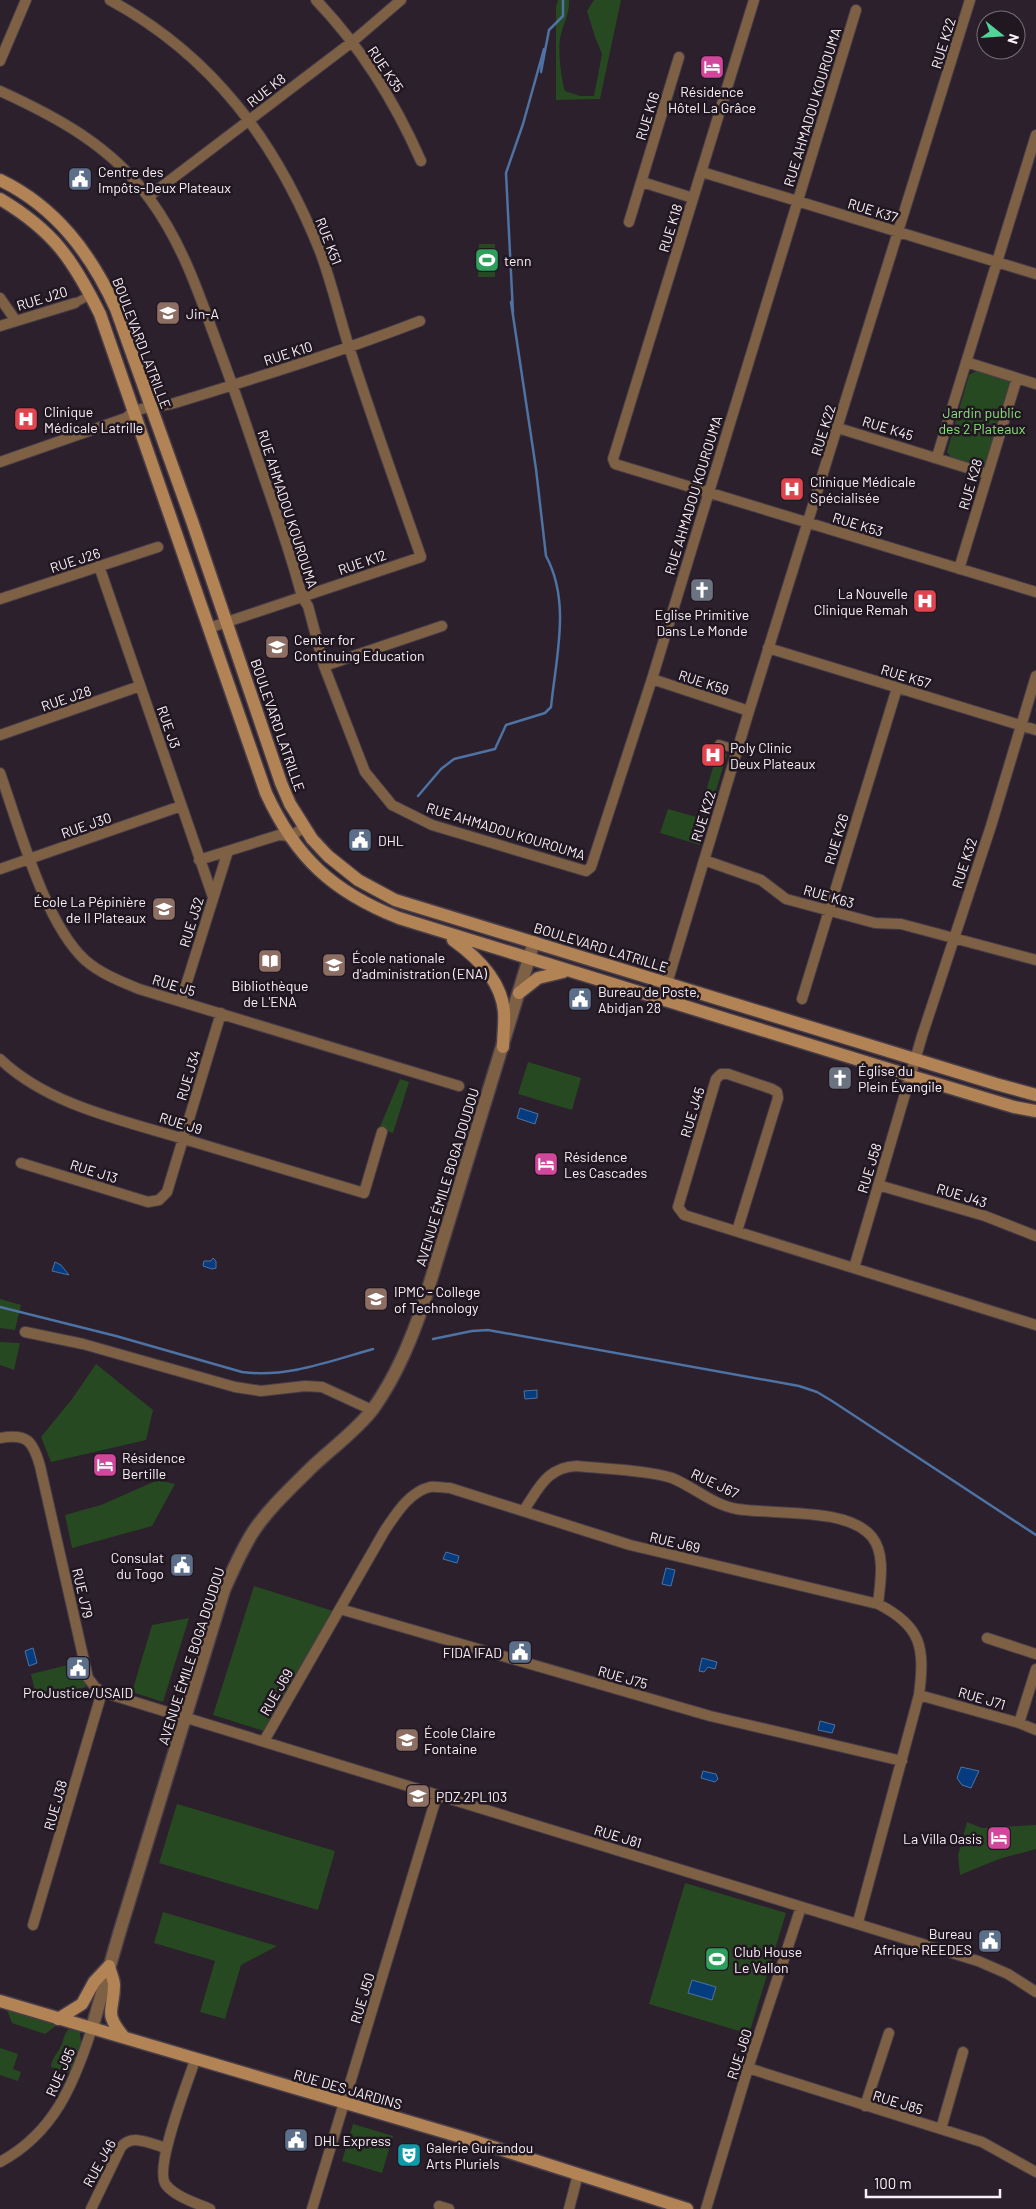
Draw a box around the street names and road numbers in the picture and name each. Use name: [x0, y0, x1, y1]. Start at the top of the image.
street label: RUE K22: [927, 15, 959, 71]
street label: RUE AHMADOU KOUROUMA: [780, 25, 844, 189]
street label: RUE K35: [364, 43, 408, 95]
street label: RUE K8: [243, 70, 289, 110]
street label: RUE K16: [632, 90, 662, 142]
street label: RUE K37: [846, 194, 900, 226]
street label: RUE K18: [655, 202, 685, 254]
street label: RUE K51: [312, 215, 346, 267]
street label: BOULEVARD LATRILLE: [109, 275, 175, 411]
street label: RUE J20: [14, 282, 70, 314]
street label: RUE K10: [261, 337, 315, 369]
street label: RUE K22: [807, 402, 839, 458]
street label: RUE K45: [860, 412, 916, 444]
street label: RUE AHMADOU KOUROUMA: [661, 413, 725, 577]
street label: RUE AHMADOU KOUROUMA: [254, 428, 322, 591]
street label: RUE K28: [955, 457, 985, 511]
street label: RUE K53: [831, 508, 885, 540]
street label: RUE J26: [48, 544, 102, 576]
street label: RUE K12: [336, 546, 388, 578]
street label: BOULEVARD LATRILLE: [247, 656, 309, 794]
street label: RUE K57: [879, 660, 933, 692]
street label: RUE K59: [677, 666, 731, 698]
street label: RUE J28: [39, 682, 93, 714]
street label: RUE J3: [154, 703, 184, 751]
street label: RUE K22: [687, 788, 719, 844]
street label: RUE AHMADOU KOUROUMA: [424, 799, 588, 863]
street label: RUE J30: [59, 808, 113, 842]
street label: RUE K26: [820, 812, 852, 866]
street label: RUE K32: [948, 836, 980, 890]
street label: RUE K63: [802, 881, 856, 911]
street label: RUE J32: [175, 895, 207, 949]
street label: BOULEVARD LATRILLE: [532, 919, 670, 975]
street label: RUE J5: [150, 970, 198, 1000]
street label: RUE J34: [172, 1048, 204, 1102]
street label: RUE J45: [676, 1085, 708, 1139]
street label: AVENUE ÉMILE BOGA DOUDOU: [412, 1086, 482, 1268]
street label: RUE J9: [157, 1108, 205, 1138]
street label: RUE J58: [853, 1141, 885, 1195]
street label: RUE J13: [68, 1156, 120, 1186]
street label: RUE J43: [935, 1179, 989, 1211]
street label: RUE J67: [688, 1465, 742, 1502]
street label: RUE J69: [648, 1528, 702, 1556]
street label: AVENUE ÉMILE BOGA DOUDOU: [154, 1565, 228, 1747]
street label: RUE J79: [69, 1566, 97, 1620]
street label: RUE J75: [596, 1662, 650, 1692]
street label: RUE J69: [256, 1665, 296, 1719]
street label: RUE J71: [956, 1683, 1008, 1713]
street label: RUE J38: [40, 1778, 70, 1832]
street label: RUE J81: [592, 1821, 644, 1851]
street label: RUE J50: [346, 1971, 378, 2025]
street label: RUE J60: [723, 2027, 755, 2081]
street label: RUE J95: [42, 2045, 78, 2099]
street label: RUE DES JARDINS: [292, 2065, 404, 2113]
street label: RUE J85: [871, 2086, 925, 2118]
street label: RUE J46: [79, 2136, 119, 2190]

